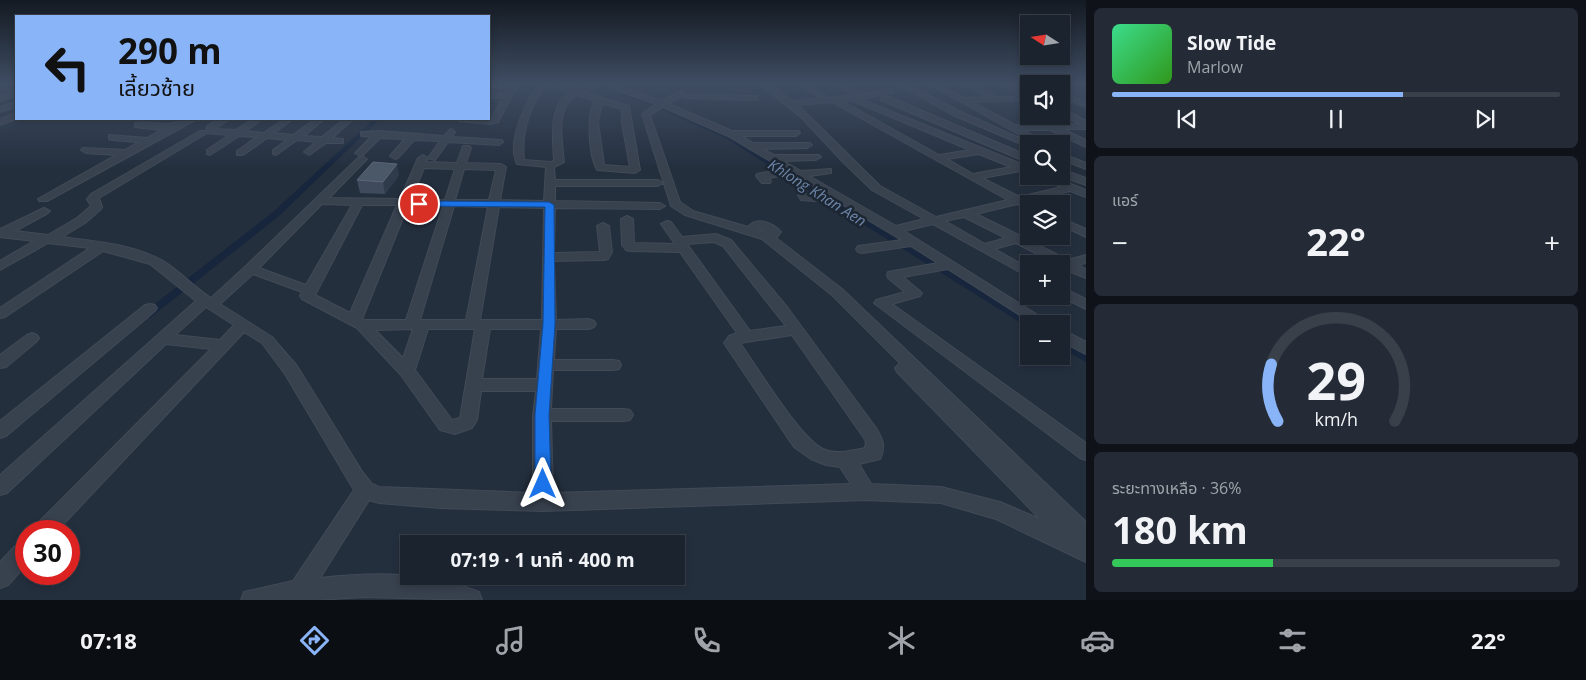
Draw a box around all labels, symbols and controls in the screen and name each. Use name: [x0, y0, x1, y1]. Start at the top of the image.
north arrow: [1020, 15, 1070, 65]
map controls: [1020, 15, 1070, 365]
text: 290 m: [118, 27, 222, 74]
text: Slow Tide: [1187, 30, 1276, 56]
icon: left: [35, 35, 100, 100]
text: Marlow: [1187, 56, 1243, 78]
text: เลี้ยวซ้าย: [118, 72, 195, 102]
button: sound: [1020, 75, 1070, 125]
icon: previous: [1173, 105, 1201, 133]
icon: pause: [1322, 105, 1350, 133]
icon: next: [1471, 105, 1499, 133]
button: search: [1020, 135, 1070, 185]
water label: Khlong Khan Aen: [765, 154, 870, 230]
pin: [398, 183, 440, 225]
text: แอร์: [1112, 189, 1138, 211]
icon: arrive: [405, 190, 433, 218]
button: layers: [1020, 195, 1070, 245]
text: 22°: [1306, 215, 1366, 267]
text: −: [1112, 223, 1128, 261]
text: +: [1544, 223, 1560, 261]
button: +: [1020, 255, 1070, 305]
button: −: [1020, 315, 1070, 365]
text: 29: [1306, 344, 1366, 415]
text: km/h: [1314, 407, 1358, 431]
position arrow: [516, 457, 568, 509]
text: ระยะทางเหลือ · 36%: [1112, 477, 1241, 499]
text: 180 km: [1112, 503, 1248, 555]
speed limit sign: 30: [15, 520, 80, 585]
text: 07:19 · 1 นาที · 400 m: [450, 547, 635, 573]
icon: directions: [297, 623, 332, 658]
icon: music: [493, 623, 528, 658]
icon: phone: [689, 623, 724, 658]
icon: climate: [884, 623, 919, 658]
icon: car: [1080, 623, 1115, 658]
icon: filters: [1275, 623, 1310, 658]
text: 07:18: [80, 625, 137, 655]
text: 22°: [1471, 625, 1506, 655]

